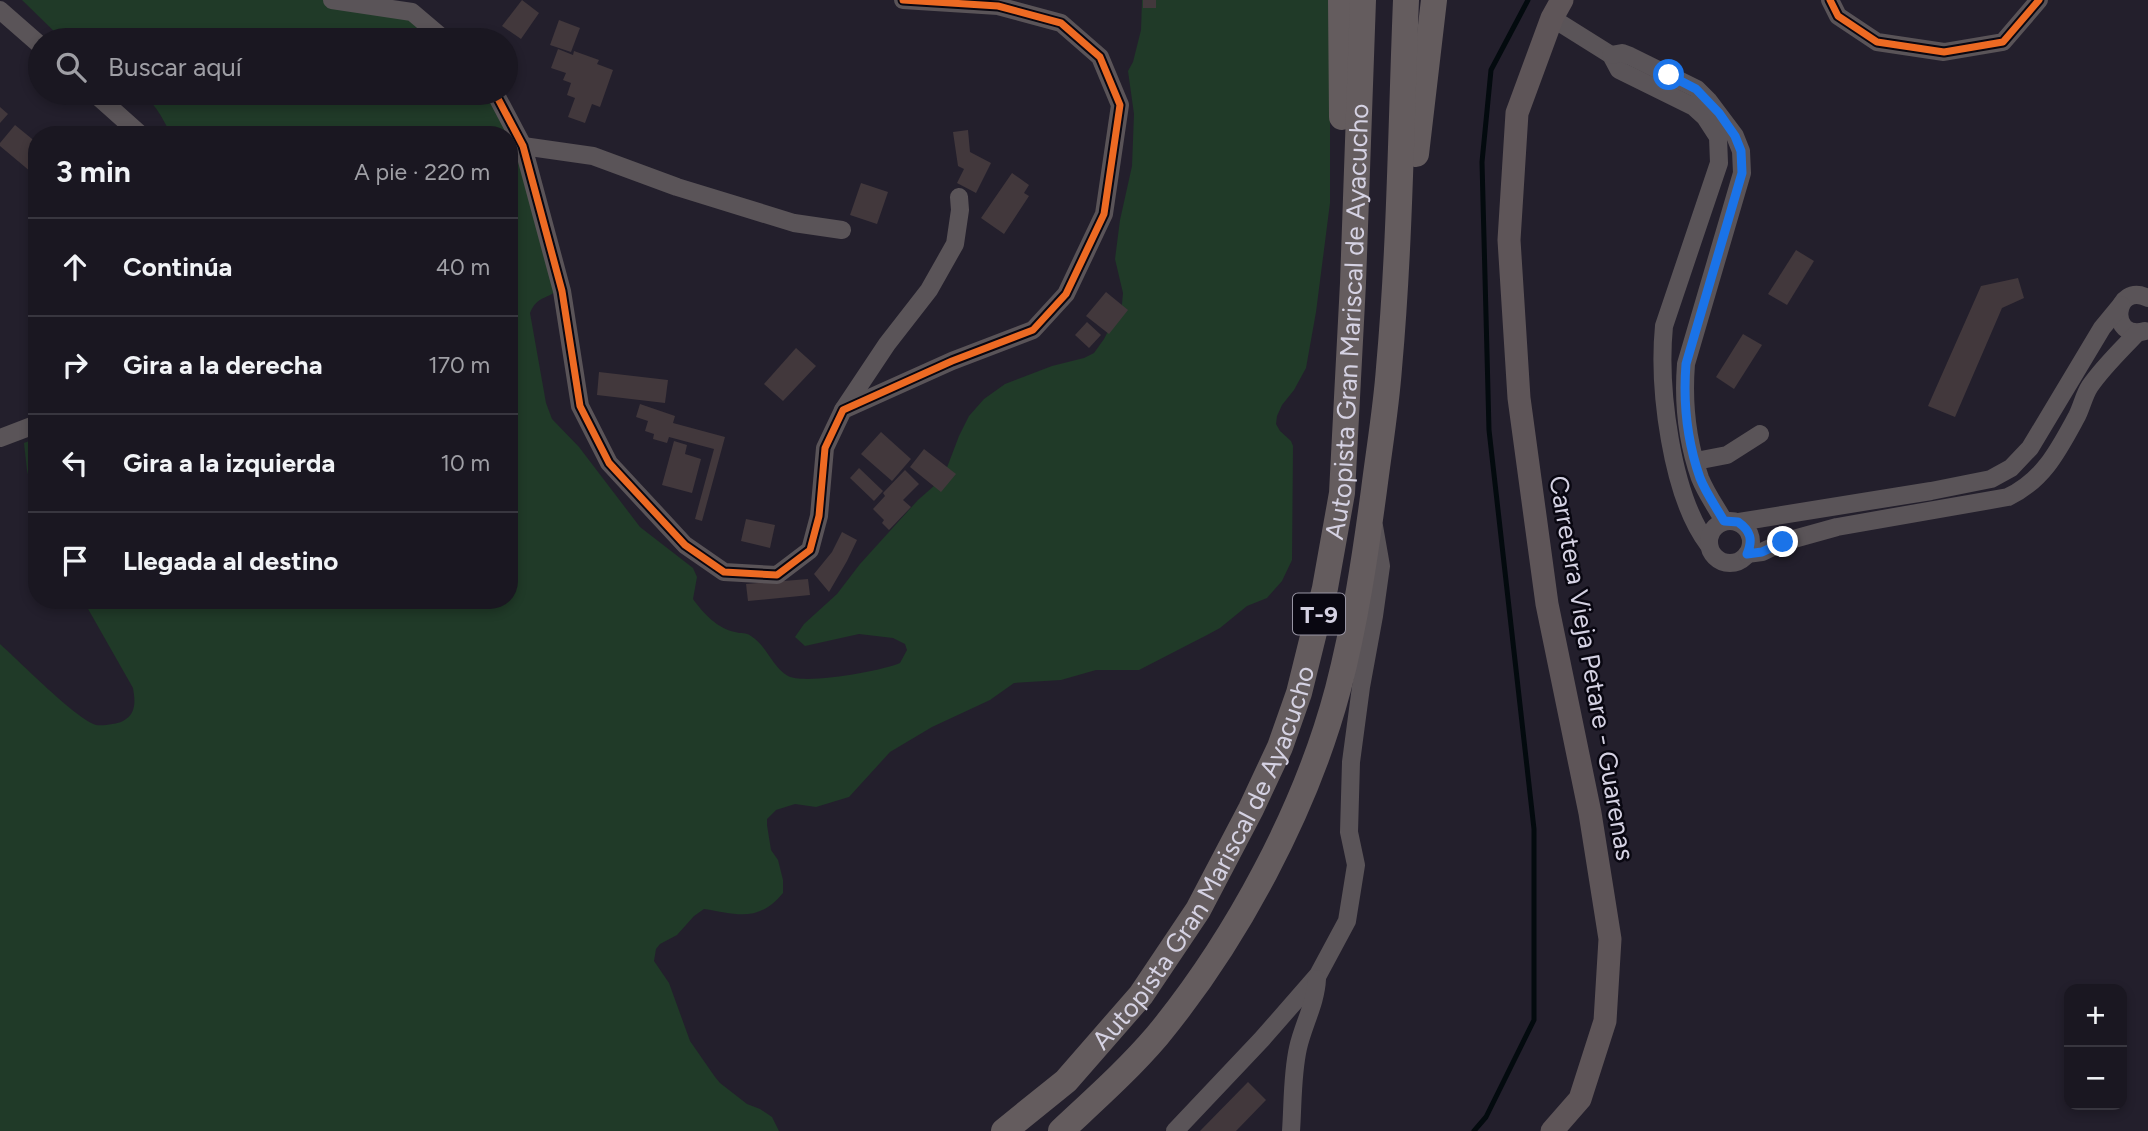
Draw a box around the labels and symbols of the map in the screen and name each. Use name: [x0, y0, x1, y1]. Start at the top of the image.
route start: [1653, 59, 1684, 90]
street label: Autopista Gran Mariscal de Ayacucho: [1318, 103, 1375, 542]
street label: Carretera Vieja Petare - Guarenas: [1542, 473, 1642, 863]
route end: [1767, 526, 1798, 557]
road number: T-9: [1293, 594, 1345, 634]
street label: Autopista Gran Mariscal de Ayacucho: [1085, 662, 1321, 1056]

